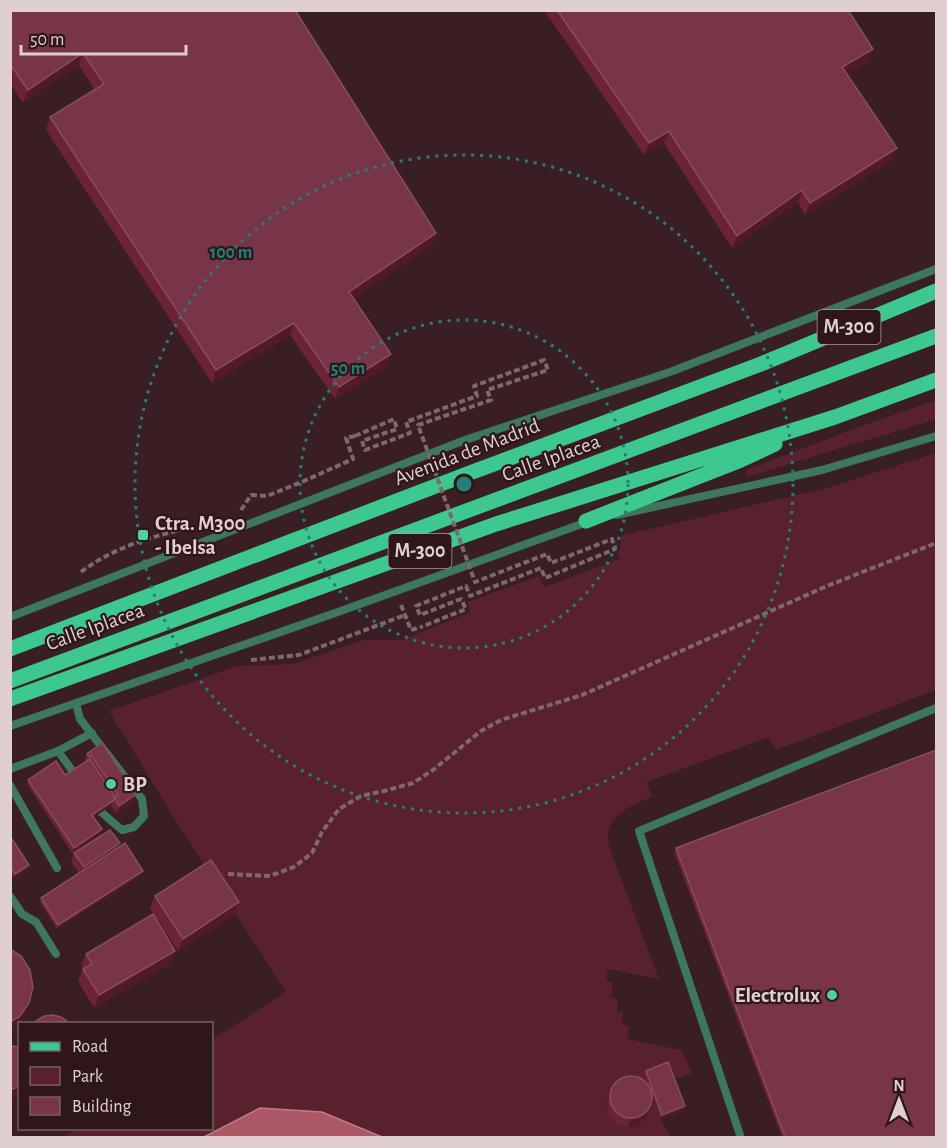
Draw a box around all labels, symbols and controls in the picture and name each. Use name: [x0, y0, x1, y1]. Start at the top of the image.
scale bar: [21, 18, 186, 56]
text: 50 m: [30, 31, 64, 49]
text: 100 m: [210, 244, 252, 262]
road number: M-300: [818, 310, 880, 344]
text: 50 m: [331, 360, 365, 378]
street label: Avenida de Madrid: [392, 415, 543, 489]
street label: Calle Iplacea: [499, 430, 603, 485]
centre of rings: [454, 474, 474, 494]
place label: Ctra. M300 - Ibelsa: [155, 513, 246, 558]
marker: Ctra. M300 - Ibelsa: [136, 528, 150, 542]
road number: M-300: [388, 534, 452, 568]
street label: Calle Iplacea: [43, 599, 147, 654]
place label: BP: [123, 774, 147, 795]
marker: BP: [104, 777, 118, 791]
place label: Electrolux: [735, 985, 820, 1006]
marker: Electrolux: [825, 988, 839, 1002]
legend: [18, 1022, 213, 1130]
text: Road: [72, 1038, 108, 1056]
text: Park: [72, 1068, 104, 1086]
north arrow: [869, 1070, 929, 1130]
text: N: [893, 1078, 905, 1094]
text: Building: [72, 1098, 132, 1116]

